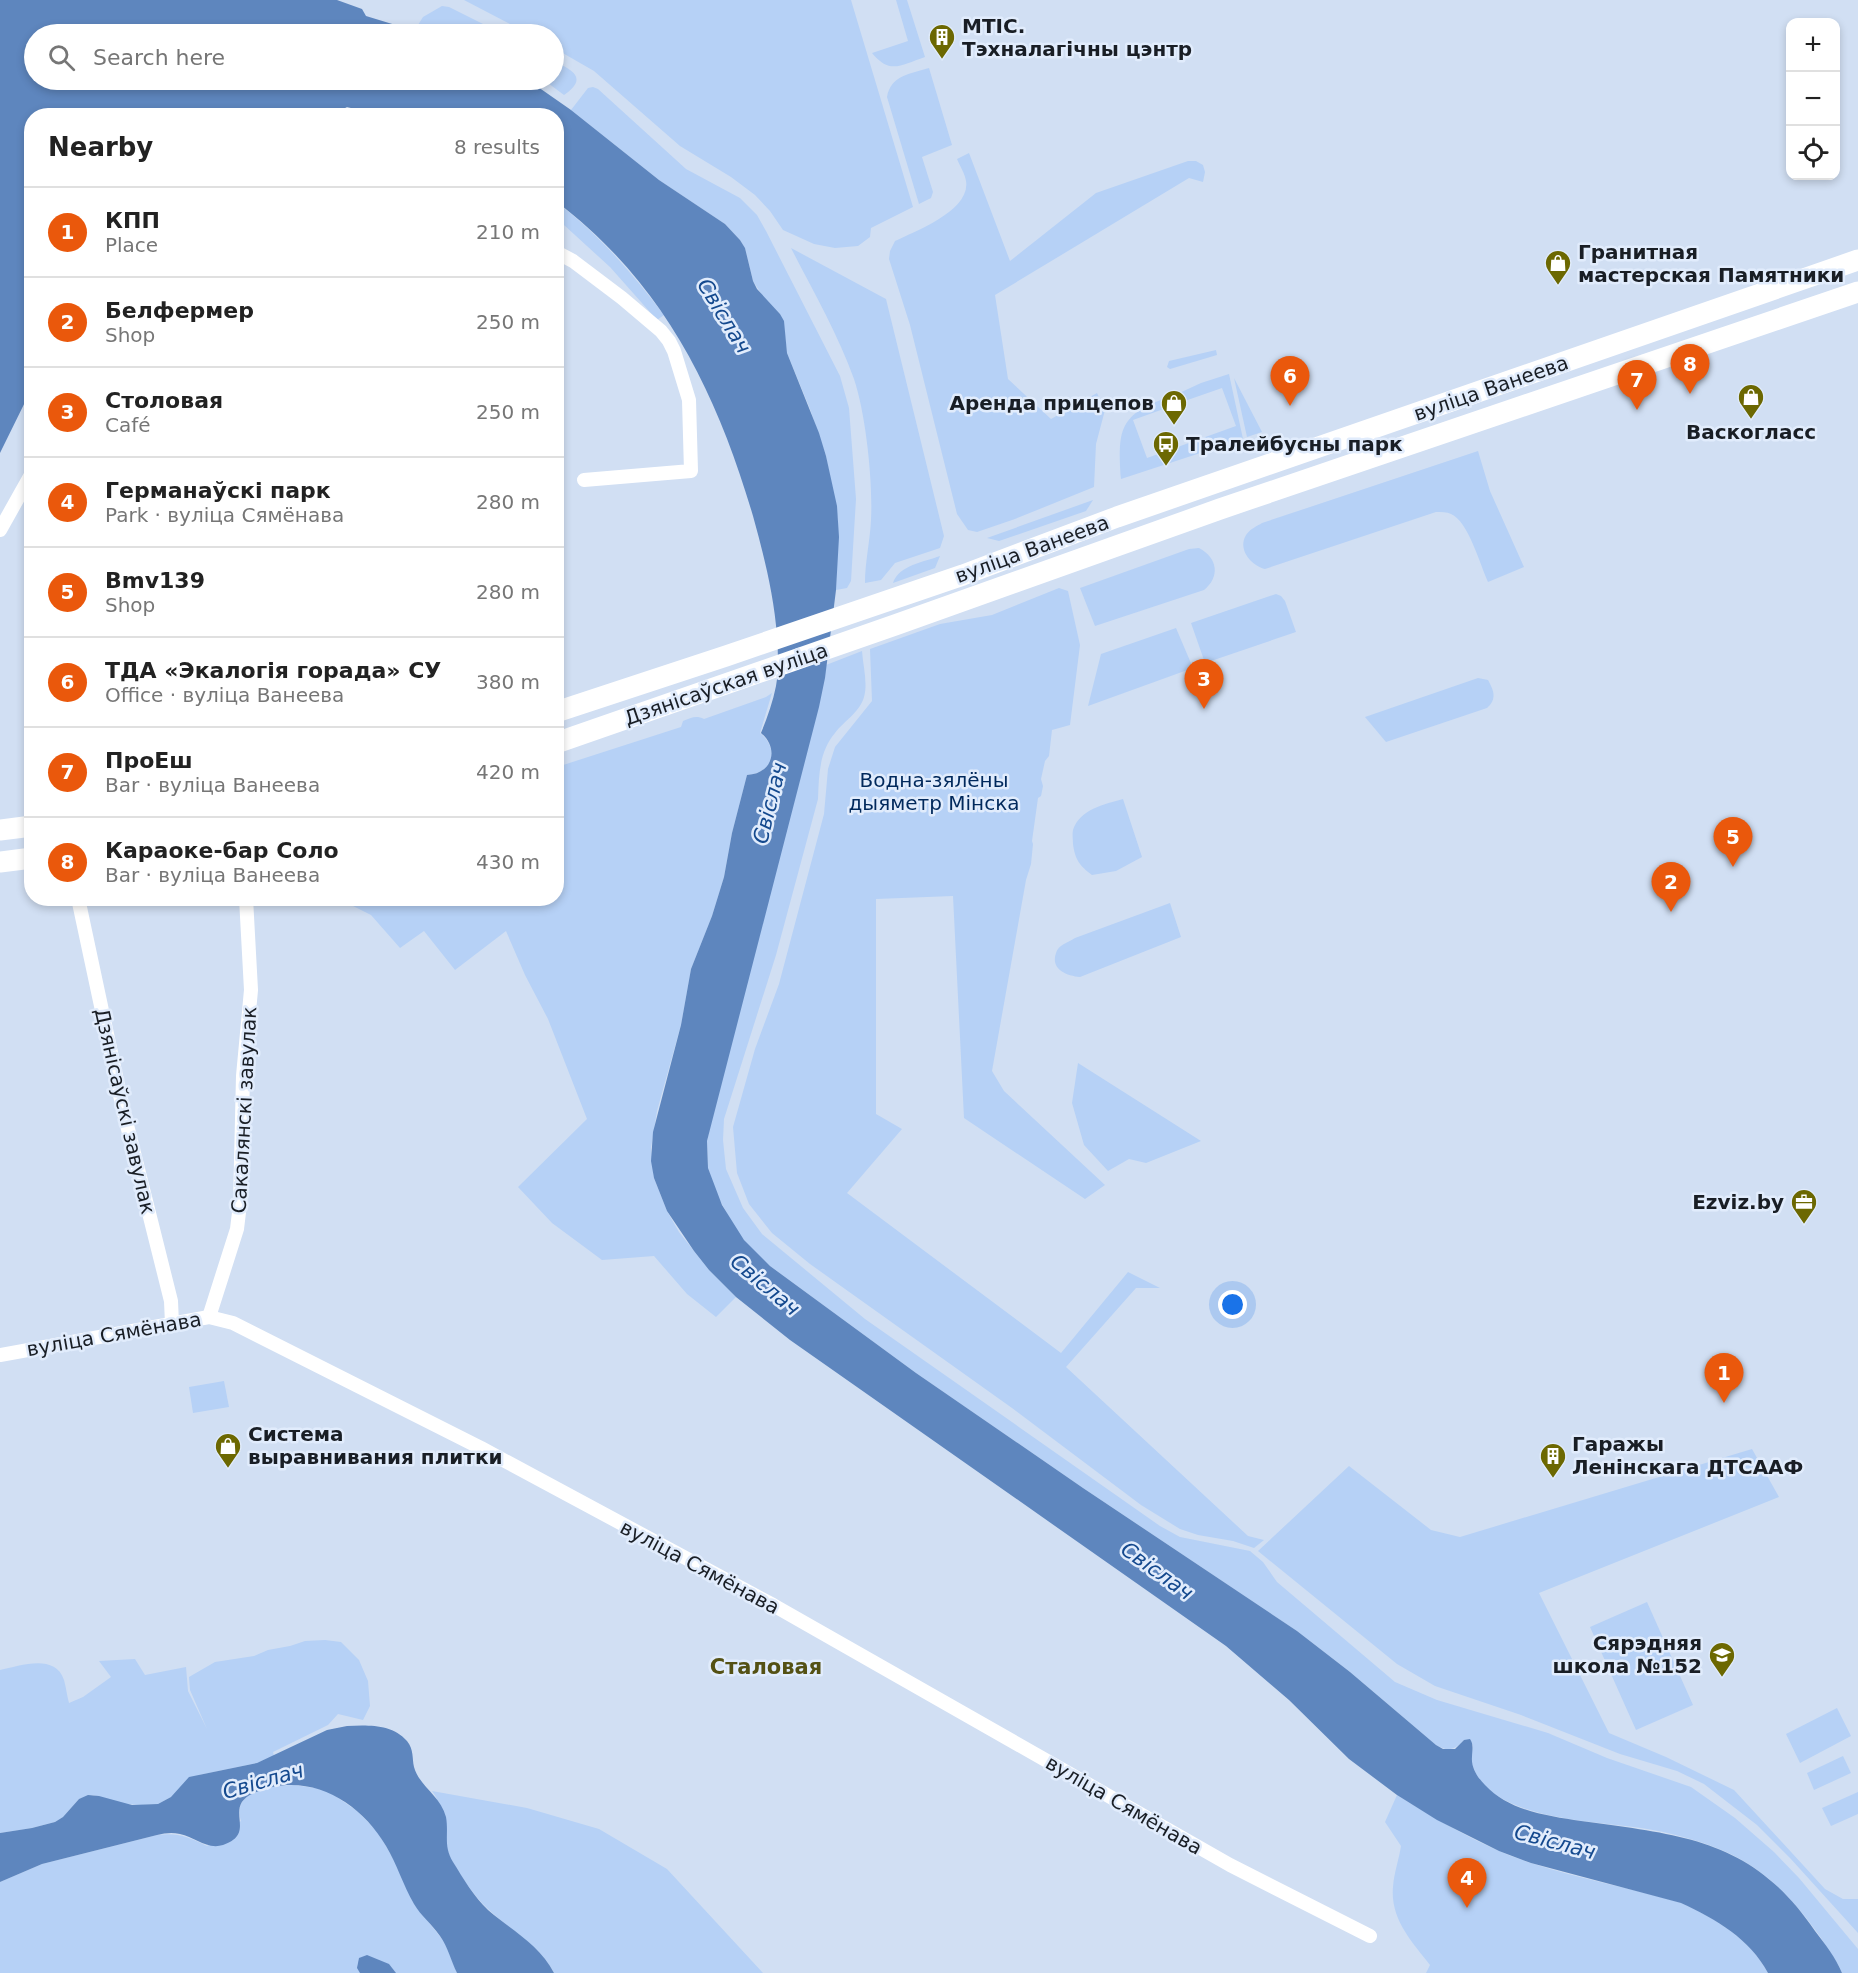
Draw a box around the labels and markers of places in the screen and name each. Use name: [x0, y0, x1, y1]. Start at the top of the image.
place label: МТІС. Тэхналагічны цэнтр: [962, 14, 1192, 61]
building icon: МТІС. Тэхналагічны цэнтр: [927, 22, 957, 60]
place label: Гранитная мастерская Памятники: [1578, 240, 1844, 287]
shop icon: Гранитная мастерская Памятники: [1543, 248, 1573, 286]
pin: 8: [1670, 344, 1710, 394]
pin: 6: [1270, 356, 1310, 406]
pin: 7: [1618, 360, 1656, 410]
shop icon: Васкогласс: [1736, 382, 1766, 420]
shop icon: Аренда прицепов: [1159, 388, 1189, 426]
place label: Аренда прицепов: [949, 391, 1154, 415]
place label: Васкогласс: [1686, 420, 1816, 444]
bus stop icon: Тралейбусны парк: [1151, 429, 1181, 467]
place label: Тралейбусны парк: [1186, 432, 1403, 456]
pin: 3: [1184, 660, 1224, 709]
pin: 5: [1714, 818, 1752, 867]
pin: 2: [1652, 862, 1690, 912]
office icon: Ezviz.by: [1789, 1187, 1819, 1225]
place label: Ezviz.by: [1692, 1190, 1784, 1214]
pin: 1: [1704, 1354, 1744, 1403]
place label: Система выравнивания плитки: [248, 1422, 503, 1469]
shop icon: Система выравнивания плитки: [213, 1431, 243, 1469]
place label: Гаражы Ленінскага ДТСААФ: [1572, 1432, 1803, 1479]
building icon: Гаражы Ленінскага ДТСААФ: [1538, 1441, 1568, 1479]
place label: Сярэдняя школа №152: [1553, 1631, 1702, 1678]
school or university icon: Сярэдняя школа №152: [1707, 1640, 1737, 1678]
pin: 4: [1448, 1858, 1486, 1908]

